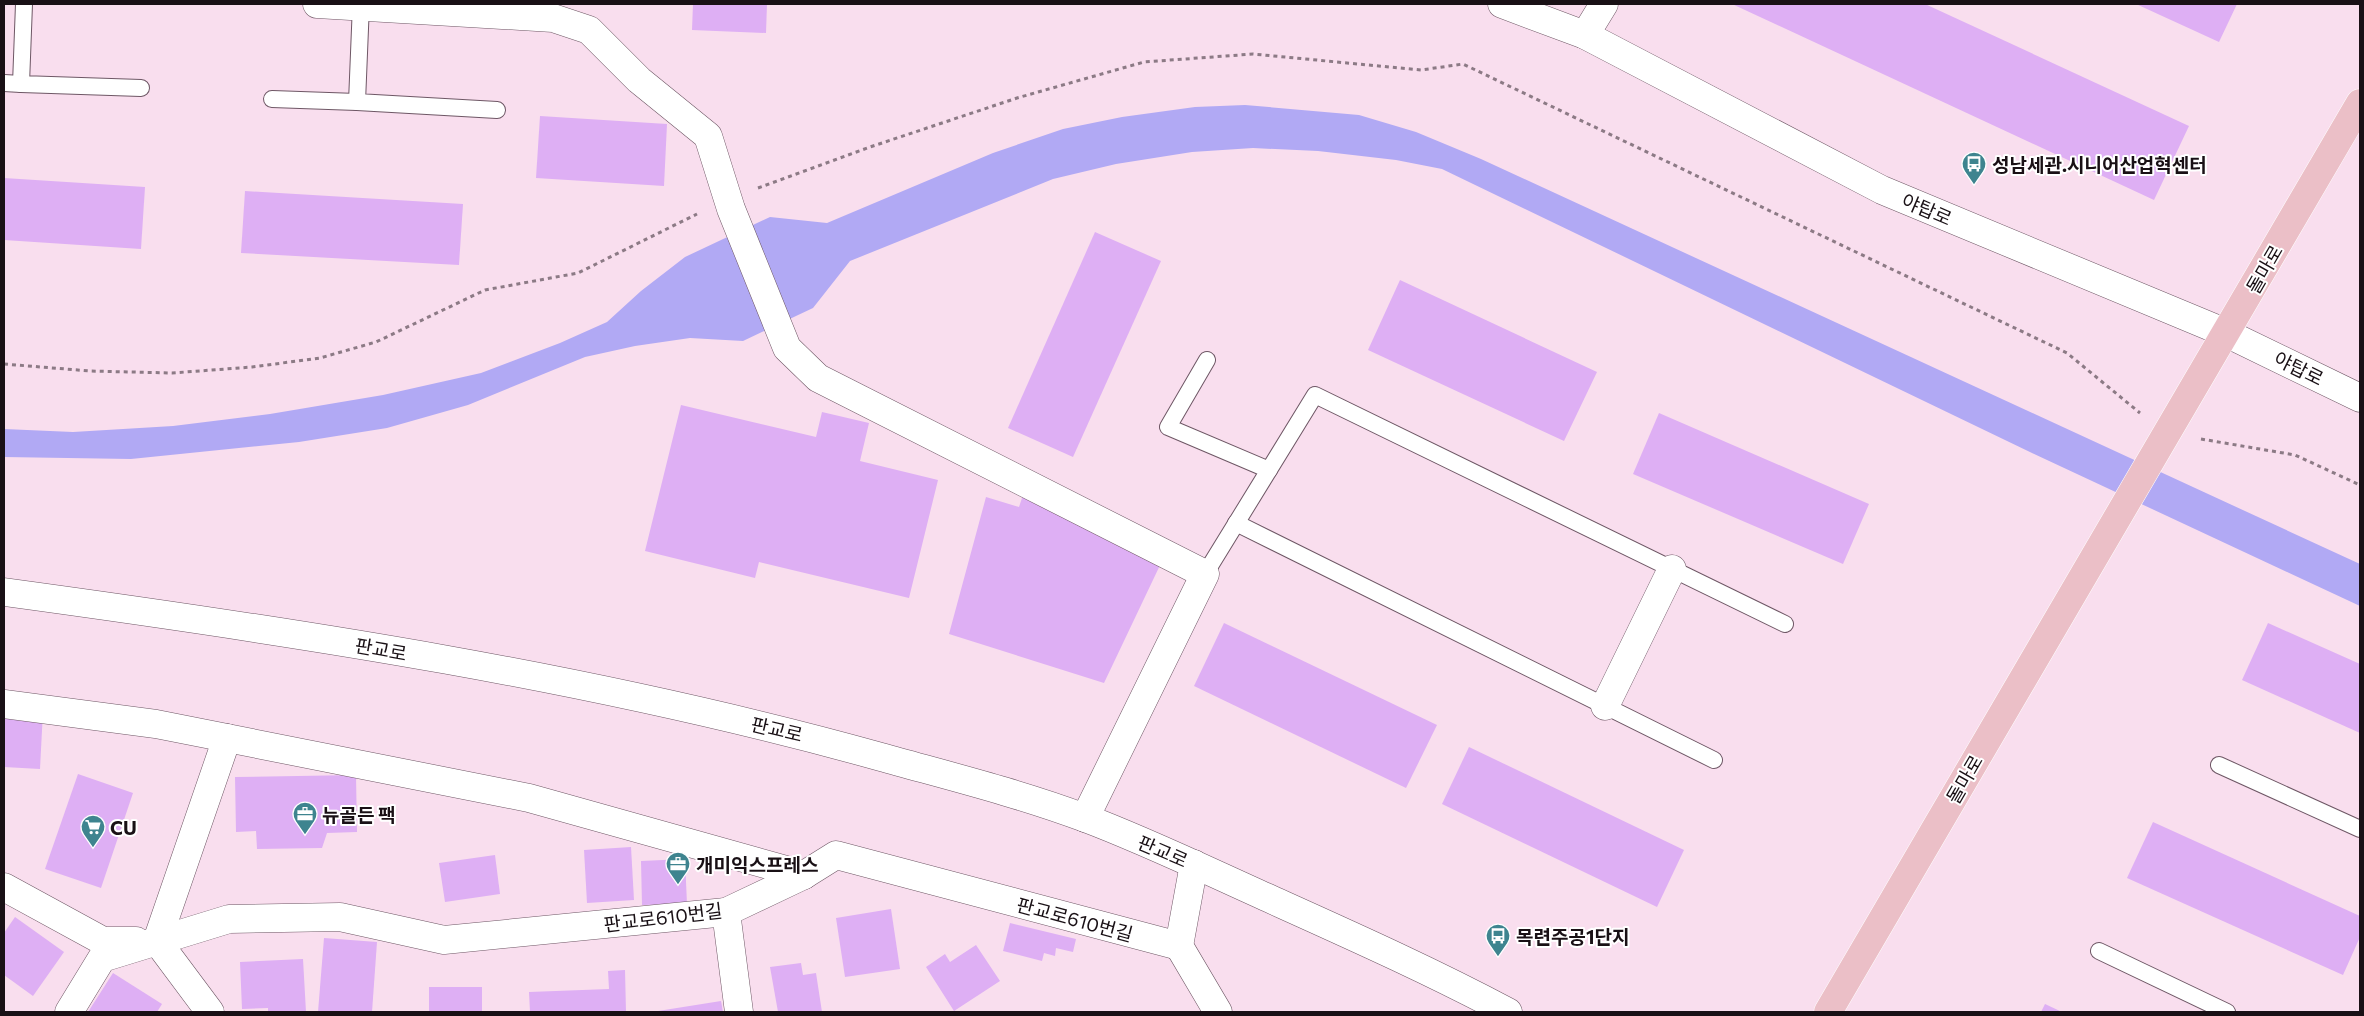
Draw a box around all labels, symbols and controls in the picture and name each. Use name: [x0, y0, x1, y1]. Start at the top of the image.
bus stop icon: 성남세관.시니어산업혁센터: [1961, 151, 1987, 185]
place label: 성남세관.시니어산업혁센터: [1992, 153, 2207, 176]
street label: 야탑로: [1898, 188, 1956, 230]
street label: 돌마로: [2241, 241, 2287, 297]
street label: 야탑로: [2270, 346, 2328, 390]
street label: 판교로: [353, 633, 409, 665]
street label: 판교로: [749, 712, 805, 746]
street label: 돌마로: [1941, 751, 1987, 807]
office icon: 뉴골든 팩: [292, 801, 318, 835]
place label: 뉴골든 팩: [322, 803, 396, 826]
supermarket icon: CU: [80, 814, 106, 848]
place label: CU: [110, 816, 137, 839]
street label: 판교로: [1134, 830, 1192, 872]
office icon: 개미익스프레스: [665, 851, 691, 885]
place label: 개미익스프레스: [696, 853, 818, 876]
street label: 판교로610번길: [1014, 892, 1136, 946]
street label: 판교로610번길: [602, 898, 724, 936]
bus stop icon: 목련주공1단지: [1485, 923, 1511, 957]
place label: 목련주공1단지: [1516, 925, 1629, 948]

